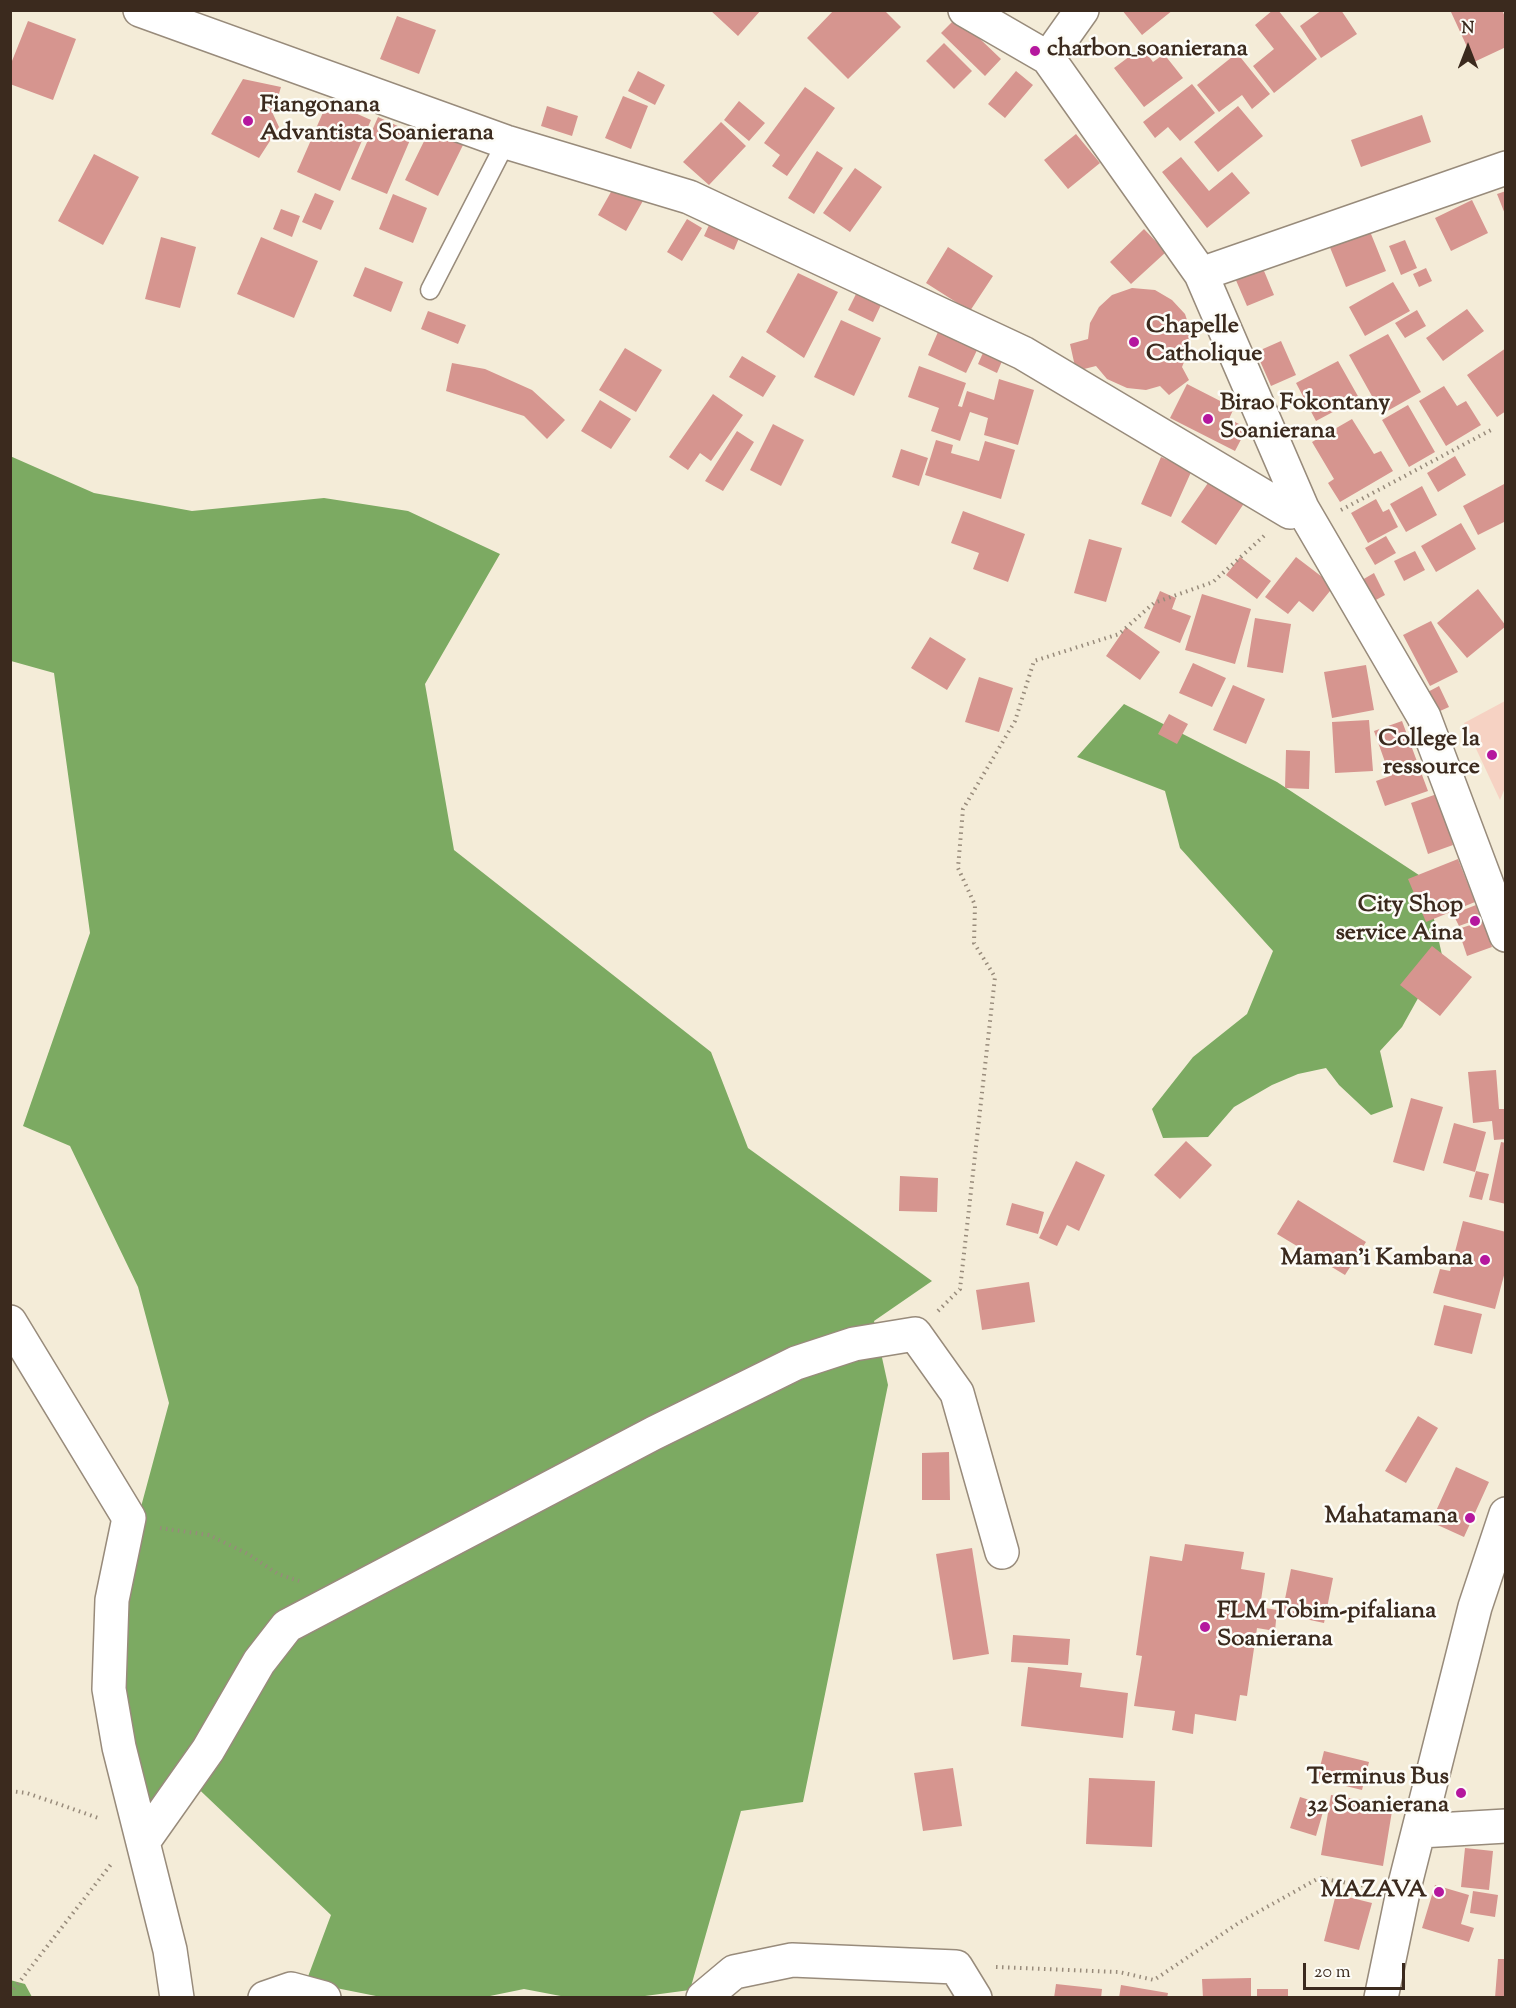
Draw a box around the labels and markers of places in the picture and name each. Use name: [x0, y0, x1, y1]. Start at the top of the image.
place label: charbon_soanierana: [1047, 37, 1248, 65]
marker: charbon_soanierana: [1028, 44, 1042, 58]
place label: Fiangonana Advantista Soanierana: [260, 93, 494, 149]
marker: Fiangonana Advantista Soanierana: [241, 114, 255, 128]
place label: Chapelle Catholique: [1146, 314, 1262, 370]
marker: Chapelle Catholique: [1127, 335, 1141, 349]
place label: Birao Fokontany Soanierana: [1220, 391, 1390, 447]
marker: Birao Fokontany Soanierana: [1201, 412, 1215, 426]
place label: College la ressource: [1378, 727, 1480, 783]
marker: College la ressource: [1485, 748, 1499, 762]
place label: City Shop service Aina: [1335, 893, 1463, 949]
marker: City Shop service Aina: [1468, 914, 1482, 928]
place label: Maman'i Kambana: [1280, 1246, 1473, 1274]
marker: Maman'i Kambana: [1478, 1253, 1492, 1267]
place label: Mahatamana: [1325, 1504, 1458, 1532]
marker: Mahatamana: [1463, 1511, 1477, 1525]
place label: FLM Tobim-pifaliana Soanierana: [1217, 1599, 1436, 1655]
marker: FLM Tobim-pifaliana Soanierana: [1198, 1620, 1212, 1634]
place label: Terminus Bus 32 Soanierana: [1307, 1765, 1449, 1821]
marker: Terminus Bus 32 Soanierana: [1454, 1786, 1468, 1800]
place label: MAZAVA: [1320, 1878, 1427, 1906]
marker: MAZAVA: [1432, 1885, 1446, 1899]

